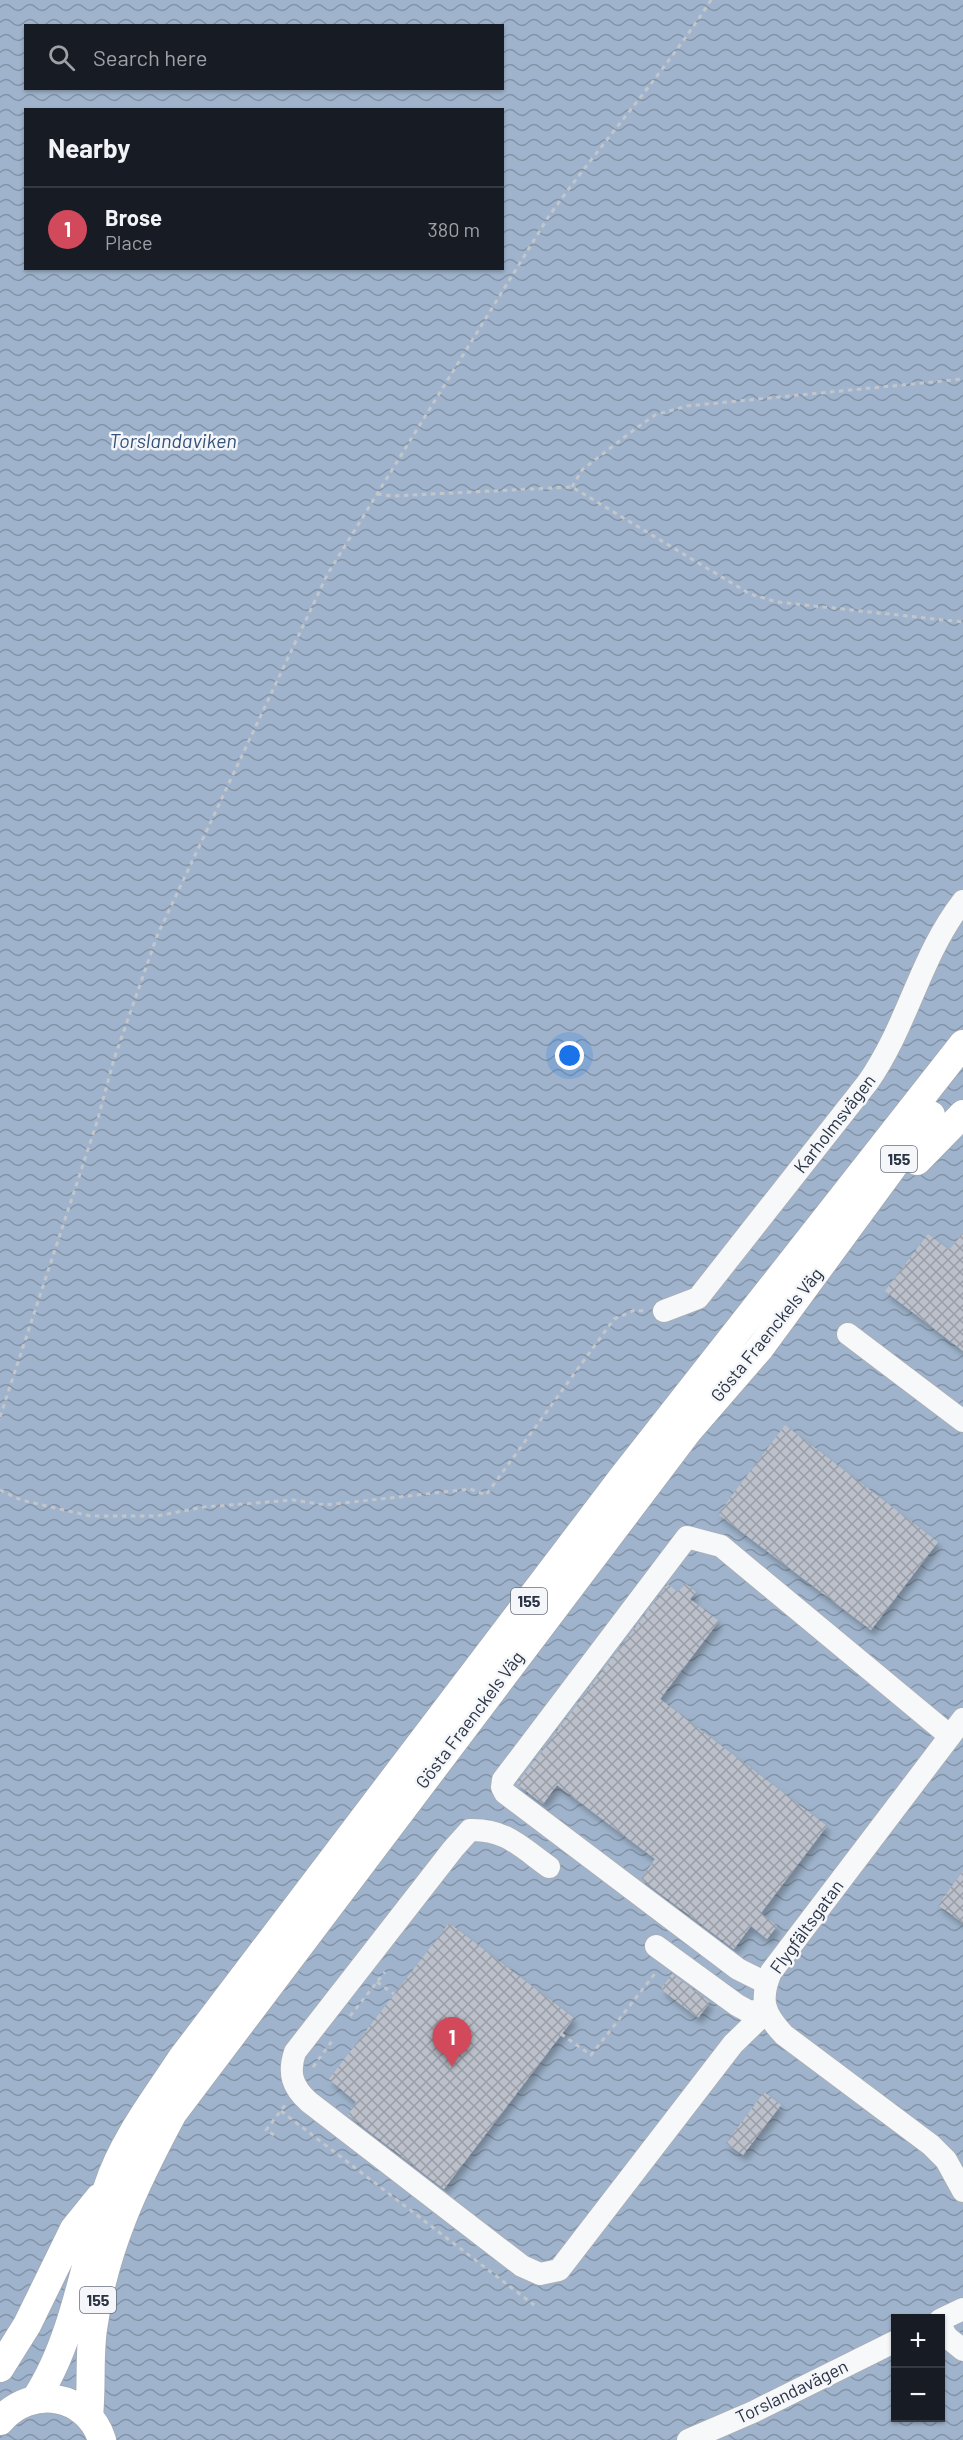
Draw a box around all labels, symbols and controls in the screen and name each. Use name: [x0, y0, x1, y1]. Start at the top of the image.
search box: [24, 24, 504, 90]
icon: search: [45, 41, 78, 74]
text: Search here: [93, 44, 207, 70]
text: Nearby: [48, 132, 130, 163]
text: Brose: [105, 204, 162, 230]
text: 1: [64, 217, 71, 241]
text: 380 m: [427, 217, 480, 241]
text: Place: [105, 230, 153, 254]
water label: Torslandaviken: [109, 428, 237, 452]
your location: [555, 1041, 584, 1070]
street label: Karholmsvägen: [789, 1069, 880, 1177]
road number: 155: [881, 1146, 917, 1172]
street label: Gösta Fraenckels Väg: [705, 1263, 827, 1406]
road number: 155: [511, 1588, 547, 1614]
street label: Gösta Fraenckels Väg: [410, 1646, 528, 1792]
street label: Flygfältsgatan: [765, 1875, 848, 1978]
pin: 1: [432, 2018, 472, 2067]
road number: 155: [80, 2287, 116, 2313]
map controls: [891, 2314, 945, 2422]
button: +: [891, 2314, 945, 2368]
street label: Torslandavägen: [732, 2354, 851, 2428]
button: −: [891, 2368, 945, 2422]

